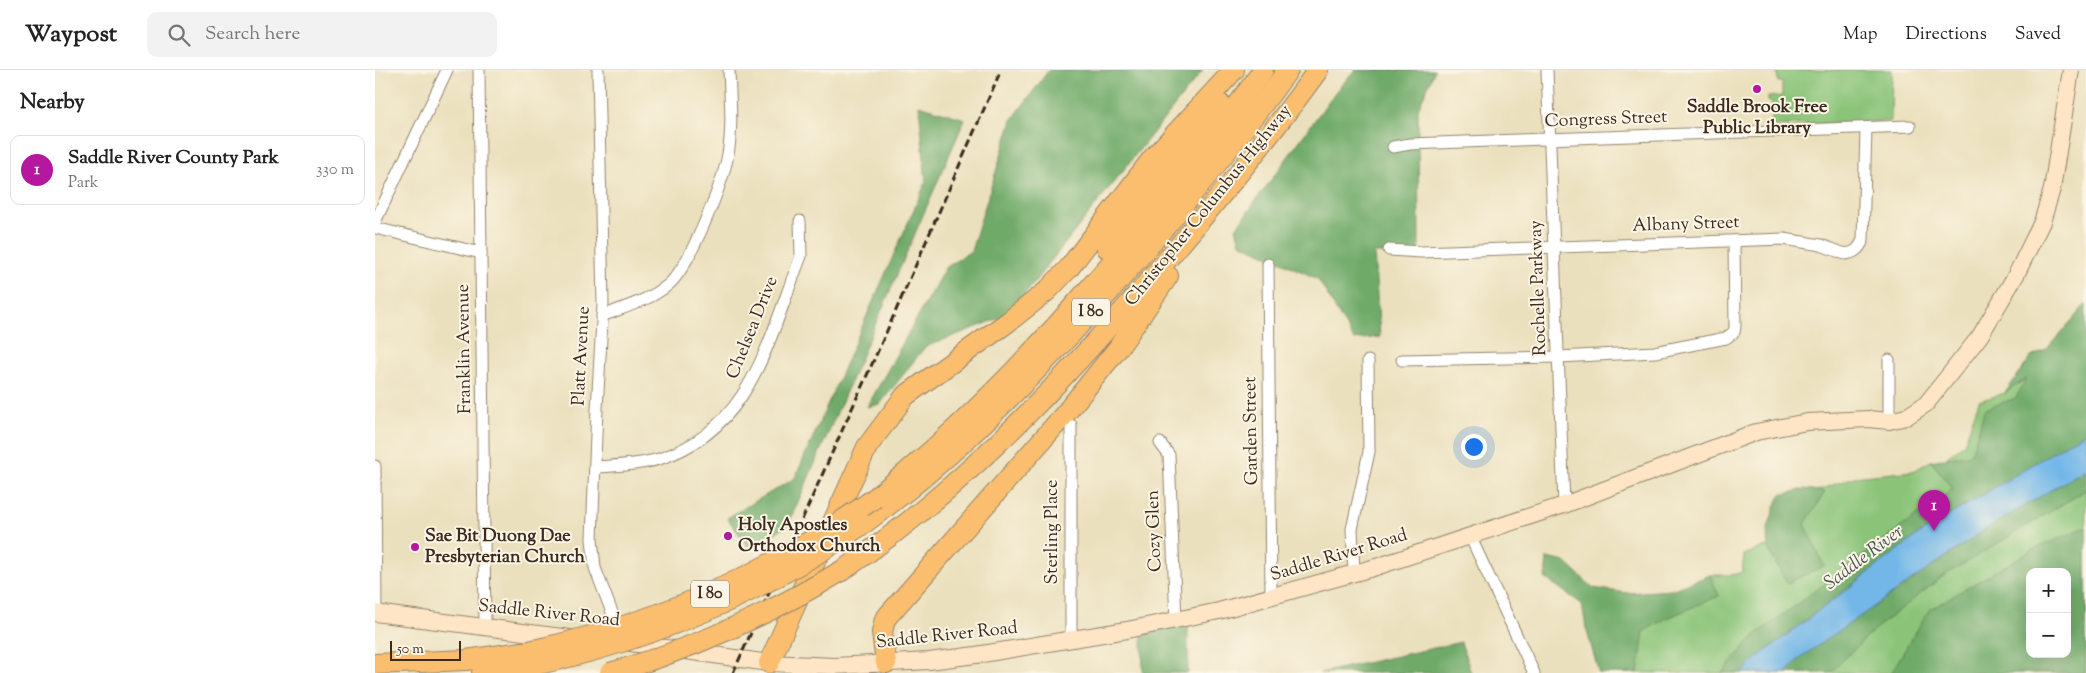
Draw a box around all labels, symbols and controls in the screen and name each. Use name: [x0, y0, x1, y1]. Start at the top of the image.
search box: [147, 12, 497, 57]
text: Waypost: [25, 18, 117, 52]
icon: search: [165, 21, 193, 49]
text: Search here: [205, 21, 300, 48]
text: Map: [1843, 22, 1878, 48]
text: Directions: [1906, 22, 1987, 48]
text: Saved: [2015, 22, 2061, 48]
marker: Saddle Brook Free Public Library: [1751, 83, 1763, 95]
text: Nearby: [20, 88, 85, 118]
place label: Saddle Brook Free Public Library: [1687, 95, 1828, 142]
street label: Christopher Columbus Highway: [1119, 100, 1299, 312]
street label: Congress Street: [1544, 105, 1668, 135]
text: Saddle River County Park: [68, 145, 279, 172]
text: 1: [34, 159, 40, 182]
text: 330 m: [316, 159, 354, 182]
text: Park: [68, 172, 99, 195]
street label: Albany Street: [1632, 210, 1740, 240]
street label: Rochelle Parkway: [1524, 220, 1554, 356]
street label: Chelsea Drive: [721, 273, 785, 383]
street label: Franklin Avenue: [451, 284, 479, 414]
road number: I 80: [1072, 298, 1110, 326]
street label: Platt Avenue: [566, 306, 598, 406]
street label: Garden Street: [1238, 376, 1266, 486]
your location: [1461, 434, 1487, 460]
street label: Sterling Place: [1040, 480, 1066, 584]
street label: Cozy Glen: [1141, 489, 1169, 572]
pin: 1: [1918, 490, 1950, 531]
place label: Holy Apostles Orthodox Church: [738, 513, 881, 560]
water label: Saddle River: [1819, 519, 1910, 597]
street label: Saddle River Road: [1267, 523, 1411, 589]
place label: Sae Bit Duong Dae Presbyterian Church: [425, 524, 585, 571]
marker: Holy Apostles Orthodox Church: [722, 530, 734, 542]
marker: Sae Bit Duong Dae Presbyterian Church: [409, 541, 421, 553]
map controls: [2026, 568, 2071, 658]
button: +: [2026, 568, 2071, 613]
road number: I 80: [691, 580, 729, 608]
street label: Saddle River Road: [477, 594, 621, 634]
button: −: [2026, 613, 2071, 658]
street label: Saddle River Road: [875, 616, 1019, 656]
scale bar: [390, 638, 461, 661]
text: 50 m: [397, 640, 424, 660]

